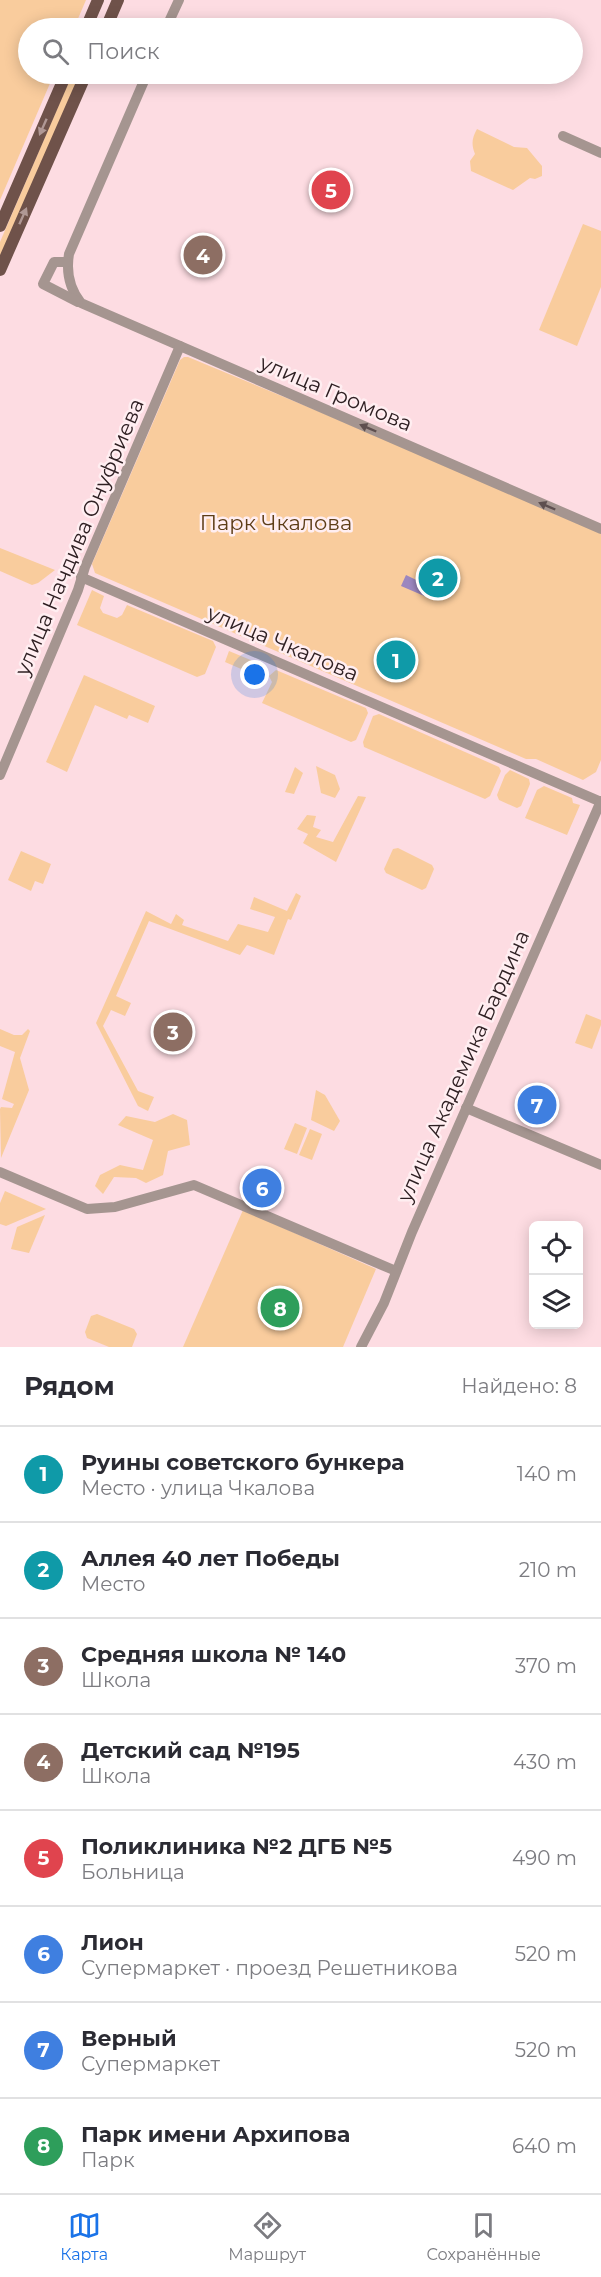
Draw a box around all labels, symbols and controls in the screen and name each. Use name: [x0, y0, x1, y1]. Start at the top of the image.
search box: [18, 18, 583, 84]
icon: search: [39, 35, 72, 68]
text: Поиск: [87, 38, 159, 65]
one-way arrow: [38, 119, 48, 137]
pin: 5: [312, 168, 350, 213]
one-way arrow: [19, 207, 29, 225]
pin: 4: [184, 232, 222, 278]
street label: улица Громова: [255, 349, 416, 436]
street label: улица Начдива Онуфриева: [9, 395, 149, 680]
one-way arrow: [359, 423, 377, 433]
one-way arrow: [538, 501, 556, 511]
park label: Парк Чкалова: [200, 510, 352, 535]
pin: 2: [418, 556, 458, 600]
street label: улица Чкалова: [203, 599, 362, 686]
pin: 1: [376, 638, 416, 682]
your location: [240, 660, 269, 689]
street label: улица Академика Бардина: [391, 926, 534, 1207]
pin: 3: [154, 1010, 192, 1054]
pin: 7: [518, 1082, 556, 1128]
pin: 6: [242, 1166, 282, 1210]
map controls: [529, 1221, 583, 1329]
button: locate: [529, 1221, 583, 1275]
button: layers: [529, 1275, 583, 1329]
pin: 8: [260, 1286, 300, 1330]
text: Рядом: [24, 1370, 115, 1402]
text: Найдено: 8: [461, 1374, 577, 1398]
text: Руины советского бункера: [81, 1449, 405, 1476]
text: 1: [40, 1462, 47, 1486]
text: 140 m: [517, 1462, 577, 1486]
text: Место · улица Чкалова: [81, 1476, 315, 1500]
text: Аллея 40 лет Победы: [81, 1545, 340, 1572]
text: 2: [38, 1558, 49, 1582]
text: 210 m: [519, 1558, 577, 1582]
text: Место: [81, 1572, 145, 1596]
text: Средняя школа № 140: [81, 1641, 346, 1668]
text: 3: [38, 1654, 49, 1678]
text: 370 m: [515, 1654, 577, 1678]
text: Школа: [81, 1668, 151, 1692]
text: Детский сад №195: [81, 1737, 300, 1764]
text: 4: [37, 1750, 50, 1774]
text: 430 m: [513, 1750, 577, 1774]
text: Школа: [81, 1764, 151, 1788]
text: Поликлиника №2 ДГБ №5: [81, 1833, 392, 1860]
text: 5: [38, 1846, 49, 1870]
text: 490 m: [512, 1846, 577, 1870]
text: Больница: [81, 1860, 185, 1884]
text: Лион: [81, 1929, 144, 1956]
text: 6: [37, 1942, 50, 1966]
text: 520 m: [515, 1942, 577, 1966]
text: Супермаркет · проезд Решетникова: [81, 1956, 458, 1980]
text: Верный: [81, 2025, 177, 2052]
text: 7: [37, 2038, 50, 2062]
text: 520 m: [515, 2038, 577, 2062]
text: Супермаркет: [81, 2052, 220, 2076]
text: Парк имени Архипова: [81, 2121, 350, 2148]
text: 8: [37, 2134, 50, 2158]
text: 640 m: [512, 2134, 577, 2158]
text: Парк: [81, 2148, 135, 2172]
tab: Карта: [60, 2209, 108, 2264]
tab: Маршрут: [228, 2209, 306, 2264]
tab: Сохранённые: [426, 2209, 541, 2264]

